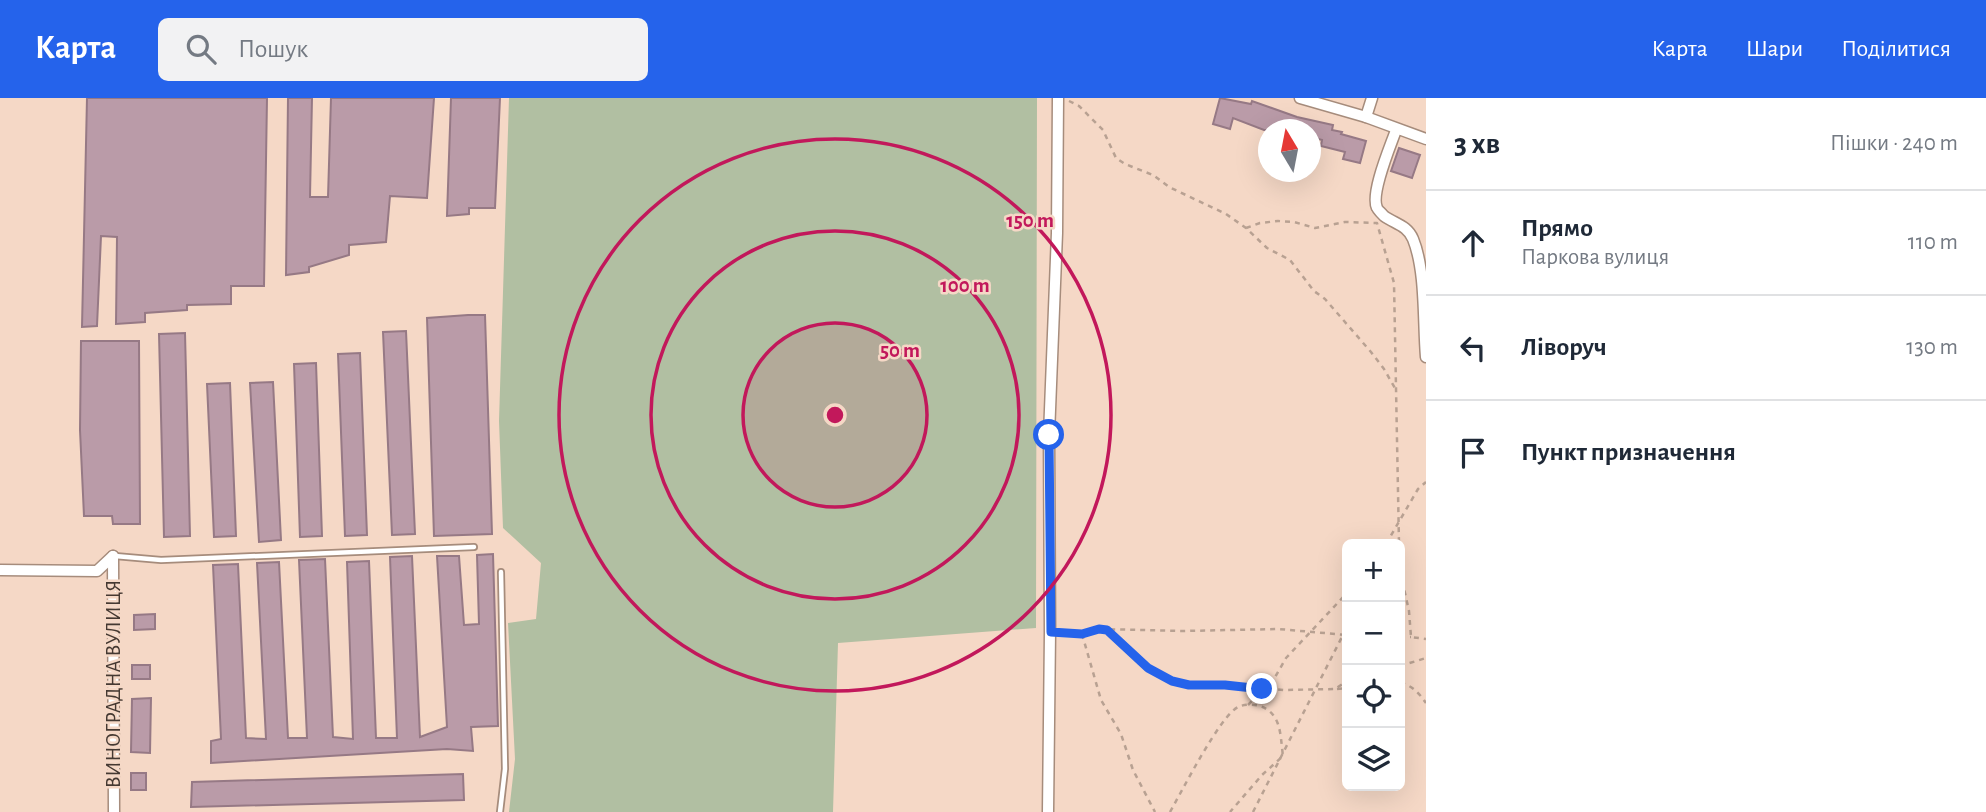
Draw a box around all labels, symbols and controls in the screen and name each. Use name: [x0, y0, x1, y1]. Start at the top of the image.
search box: [158, 18, 648, 81]
icon: search: [182, 30, 220, 68]
text: Карта: [35, 32, 116, 65]
text: Пошук: [238, 36, 308, 62]
text: Карта: [1651, 37, 1708, 61]
text: Шари: [1746, 37, 1803, 61]
text: Поділитися: [1841, 37, 1951, 61]
north arrow: [1258, 119, 1321, 182]
text: 3 хв: [1454, 129, 1500, 159]
text: Пішки · 240 m: [1830, 132, 1958, 155]
text: 150 m: [1006, 210, 1054, 231]
text: Прямо: [1521, 215, 1593, 241]
icon: ahead: [1454, 224, 1492, 262]
text: 110 m: [1908, 231, 1958, 254]
text: Паркова вулиця: [1521, 246, 1669, 269]
text: 100 m: [940, 275, 990, 296]
icon: left: [1454, 329, 1492, 367]
text: Ліворуч: [1521, 334, 1607, 360]
text: 130 m: [1906, 336, 1958, 359]
text: 50 m: [880, 340, 920, 361]
centre of rings: [823, 403, 847, 427]
route start: [1033, 419, 1064, 450]
icon: arrive: [1454, 434, 1492, 472]
text: Пункт призначення: [1521, 439, 1736, 465]
map controls: [1342, 539, 1405, 791]
button: +: [1342, 539, 1405, 602]
street label: ВИНОГРАДНА ВУЛИЦЯ: [103, 580, 124, 788]
button: −: [1342, 602, 1405, 665]
button: locate: [1342, 665, 1405, 728]
route end: [1246, 673, 1277, 704]
button: layers: [1342, 728, 1405, 791]

